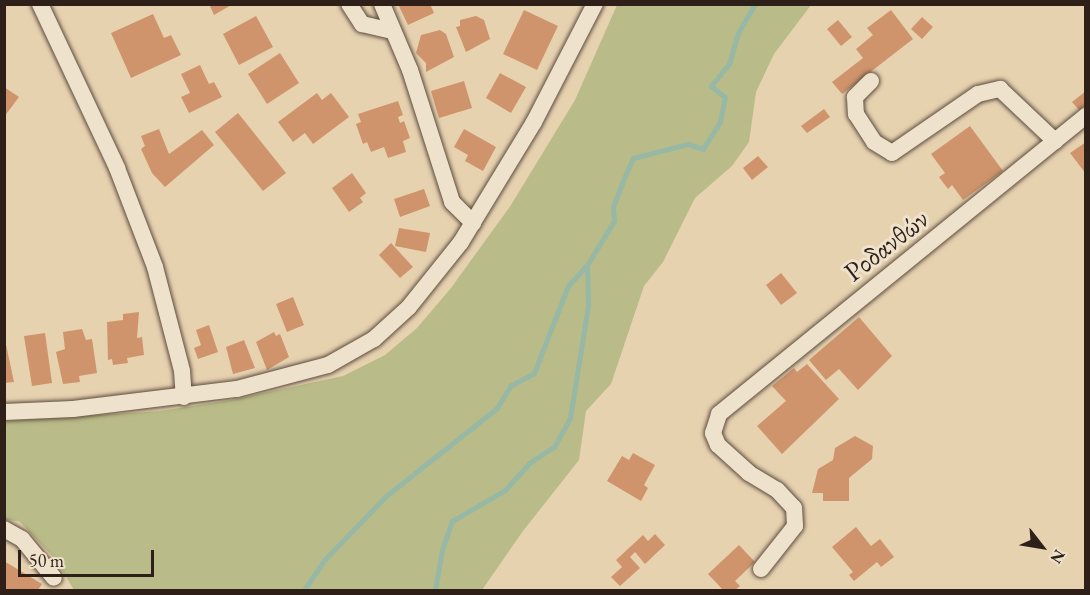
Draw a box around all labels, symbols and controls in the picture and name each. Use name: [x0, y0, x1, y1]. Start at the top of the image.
street label: Ροδανθών: [837, 202, 935, 288]
north arrow: [1012, 517, 1072, 577]
scale bar: [21, 538, 158, 576]
text: N: [1046, 546, 1070, 567]
text: 50 m: [29, 549, 64, 572]

